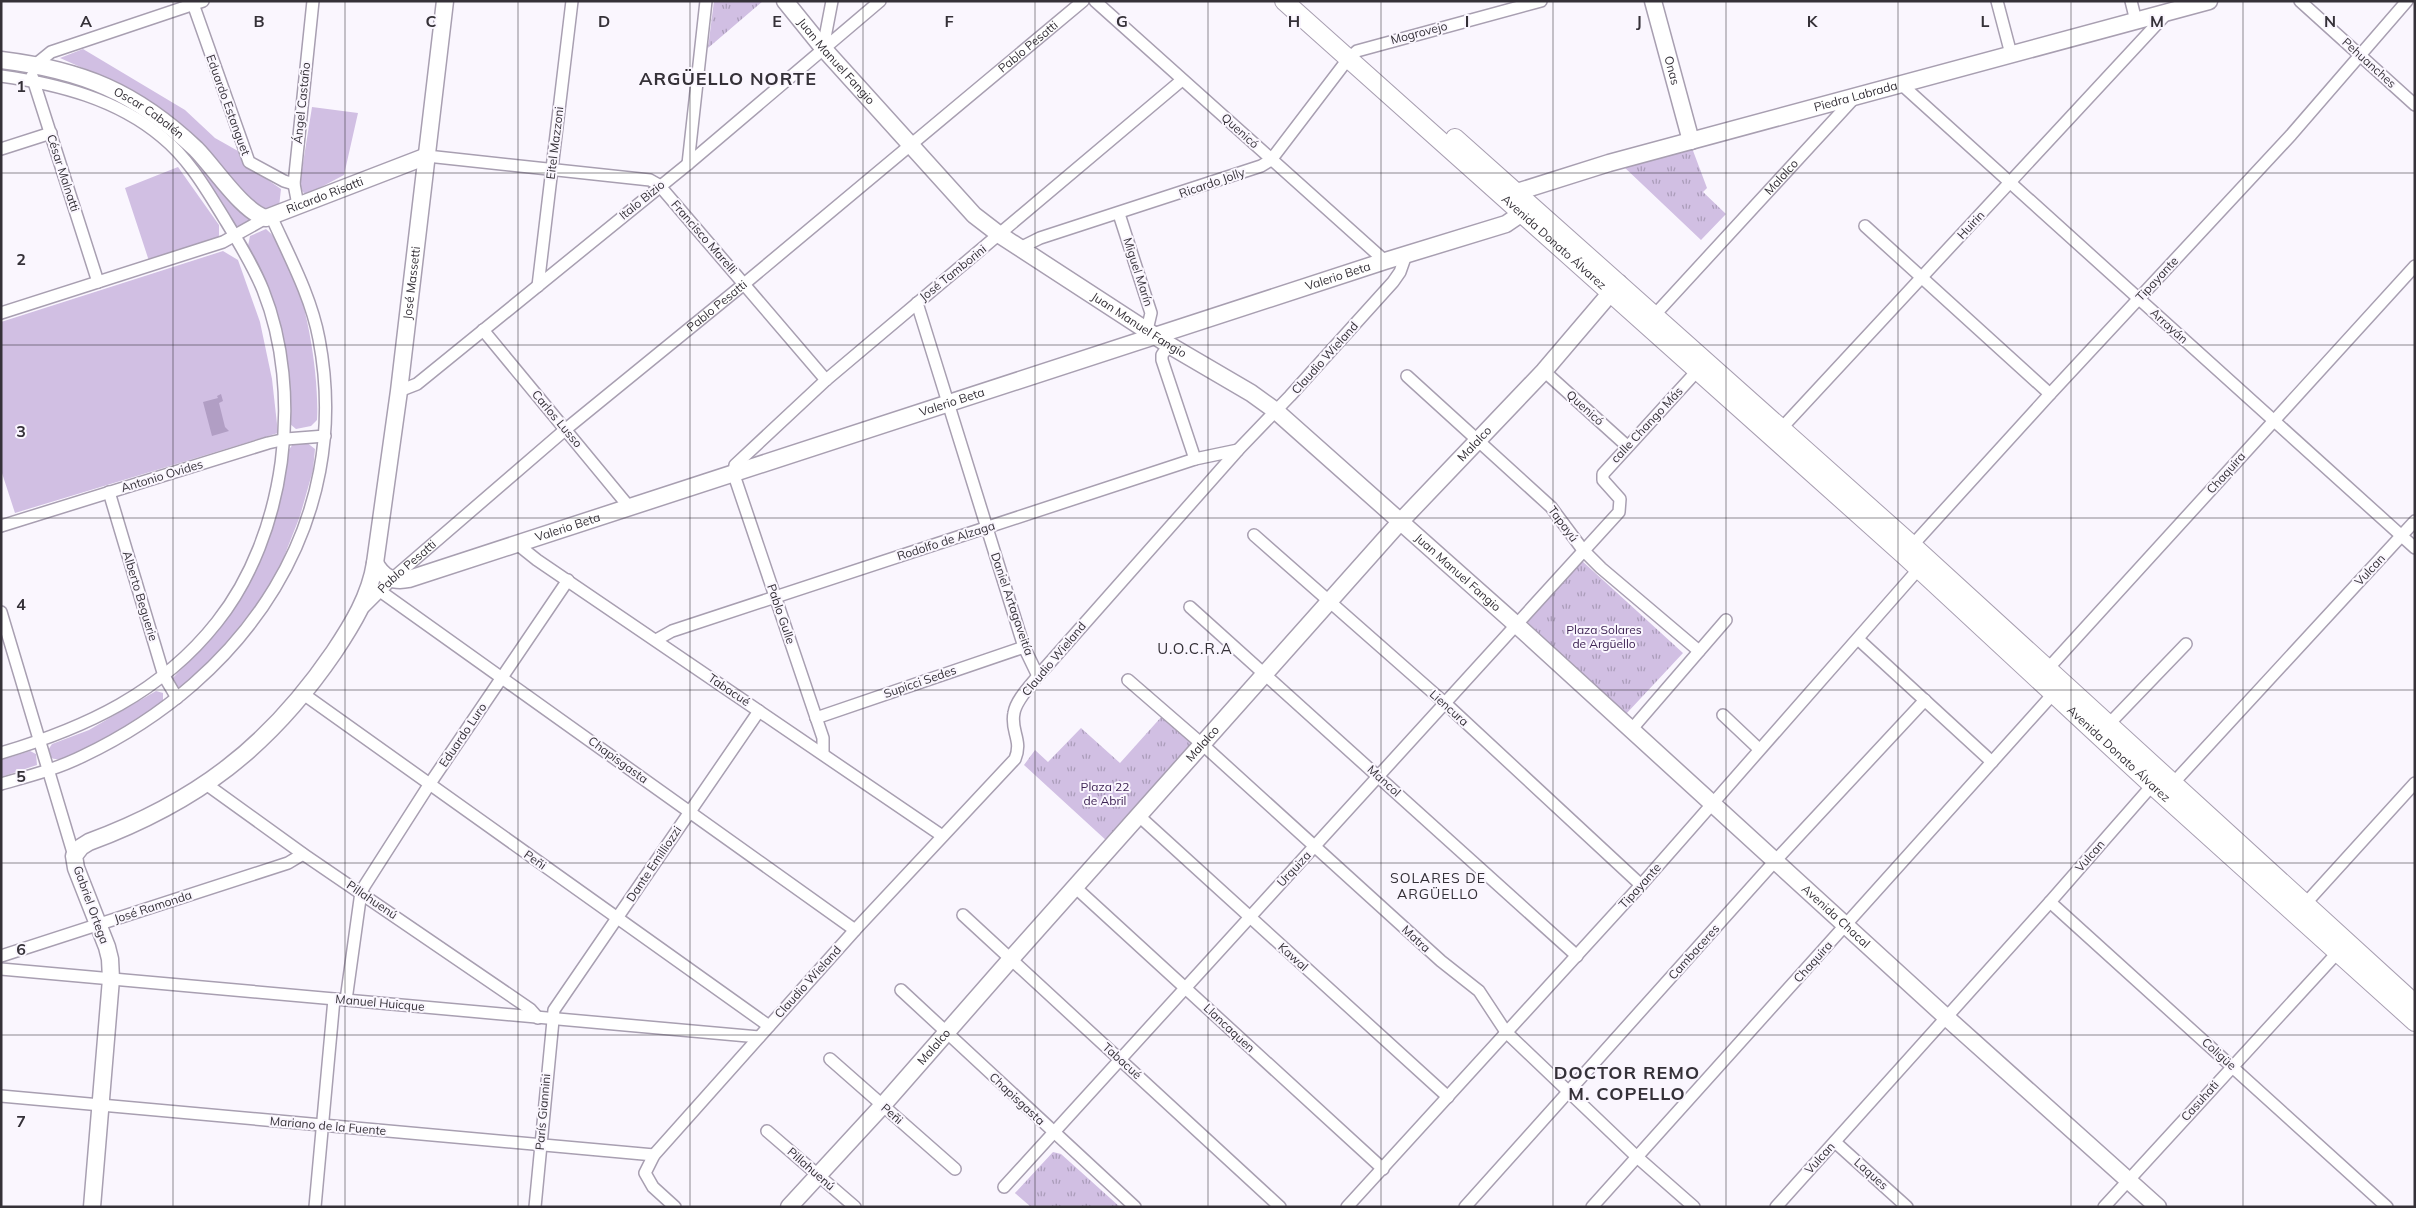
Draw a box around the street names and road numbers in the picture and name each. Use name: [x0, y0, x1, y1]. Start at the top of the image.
street label: Juan Manuel Fangio: [795, 15, 878, 107]
street label: Pablo Pesatti: [995, 17, 1061, 76]
street label: Mogrovejo: [1389, 18, 1449, 47]
street label: Pehuanches: [2339, 34, 2400, 91]
street label: Eduardo Estanguet: [203, 52, 254, 157]
street label: Onas: [1661, 54, 1683, 87]
street label: Ángel Castaño: [290, 61, 313, 145]
street label: Piedra Labrada: [1812, 77, 1899, 114]
street label: Oscar Cabalén: [111, 83, 187, 142]
street label: Eitel Mazzoni: [543, 106, 566, 180]
street label: Quenicó: [1218, 110, 1262, 151]
street label: César Malnatti: [44, 132, 83, 214]
street label: Malalco: [1761, 156, 1801, 198]
street label: Ricardo Jolly: [1177, 164, 1247, 201]
street label: Ricardo Risatti: [284, 173, 365, 216]
street label: Italo Bizio: [616, 177, 668, 223]
street label: Avenida Donato Álvarez: [1499, 191, 1610, 292]
street label: Francisco Marelli: [668, 197, 740, 277]
street label: Huirin: [1954, 207, 1987, 242]
street label: Miguel Marín: [1120, 235, 1157, 308]
street label: José Tamborini: [916, 241, 989, 304]
street label: José Massetti: [399, 245, 423, 320]
street label: Tipayante: [2132, 253, 2181, 304]
street label: Valerio Beta: [1303, 258, 1372, 293]
street label: Pablo Pesatti: [684, 277, 750, 335]
street label: Juan Manuel Fangio: [1089, 289, 1190, 361]
street label: Arrayán: [2148, 305, 2191, 346]
street label: Claudio Wieland: [1288, 318, 1361, 397]
street label: calle Chango Más: [1608, 383, 1686, 466]
street label: Valerio Beta: [917, 384, 986, 419]
street label: Carlos Lusso: [529, 387, 586, 451]
street label: Quenicó: [1563, 387, 1607, 428]
street label: Malalco: [1454, 423, 1495, 464]
street label: Chaquira: [2203, 449, 2248, 497]
street label: Antonio Ovides: [119, 456, 205, 495]
street label: Tapayú: [1545, 503, 1582, 545]
street label: Valerio Beta: [533, 509, 602, 544]
street label: Rodolfo de Alzaga: [895, 518, 997, 563]
street label: Juan Manuel Fangio: [1412, 530, 1504, 614]
street label: Pablo Pesatti: [374, 536, 439, 596]
street label: Alberto Beguerie: [120, 549, 161, 643]
street label: Daniel Artagaveitía: [988, 550, 1037, 657]
street label: Vulcan: [2351, 551, 2388, 589]
street label: Pablo Gulle: [764, 582, 799, 646]
street label: Claudio Wieland: [1018, 619, 1089, 699]
street label: Supicci Sedes: [882, 662, 958, 701]
street label: Tabacué: [705, 670, 753, 709]
street label: Liencura: [1427, 686, 1472, 729]
street label: Eduardo Luro: [436, 700, 490, 770]
street label: Avenida Donato Álvarez: [2064, 702, 2174, 805]
street label: Malalco: [1182, 722, 1222, 765]
street label: Chapisgasta: [585, 733, 651, 786]
street label: Mancol: [1364, 762, 1404, 800]
street label: Dante Emilliozzi: [623, 823, 685, 904]
street label: Vulcan: [2072, 837, 2108, 875]
street label: Peñi: [521, 847, 550, 873]
street label: Urquiza: [1273, 848, 1314, 890]
street label: Tipayante: [1615, 860, 1664, 911]
street label: Gabriel Ortega: [70, 864, 113, 946]
street label: Pillahuenú: [344, 877, 401, 922]
street label: Avenida Chacal: [1799, 881, 1873, 951]
street label: José Ramonda: [112, 887, 194, 926]
street label: Cambaceres: [1665, 921, 1722, 982]
street label: Matra: [1399, 922, 1434, 955]
street label: Chaquira: [1790, 938, 1835, 986]
street label: Kawal: [1275, 939, 1311, 974]
street label: Claudio Wieland: [771, 942, 844, 1021]
street label: Manuel Huicque: [335, 991, 425, 1014]
street label: Llancaquen: [1201, 1000, 1258, 1055]
street label: Malalco: [914, 1025, 953, 1068]
street label: Coligüe: [2199, 1034, 2240, 1073]
street label: Tabacué: [1100, 1039, 1145, 1082]
street label: Chapisgasta: [987, 1069, 1048, 1128]
street label: París Giannini: [532, 1073, 553, 1151]
street label: Casuhati: [2178, 1077, 2222, 1124]
street label: Peñi: [878, 1100, 906, 1127]
street label: Mariano de la Fuente: [269, 1113, 387, 1138]
street label: Vulcan: [1801, 1139, 1838, 1177]
street label: Pillahuenú: [785, 1144, 838, 1193]
street label: Laques: [1851, 1155, 1891, 1193]

